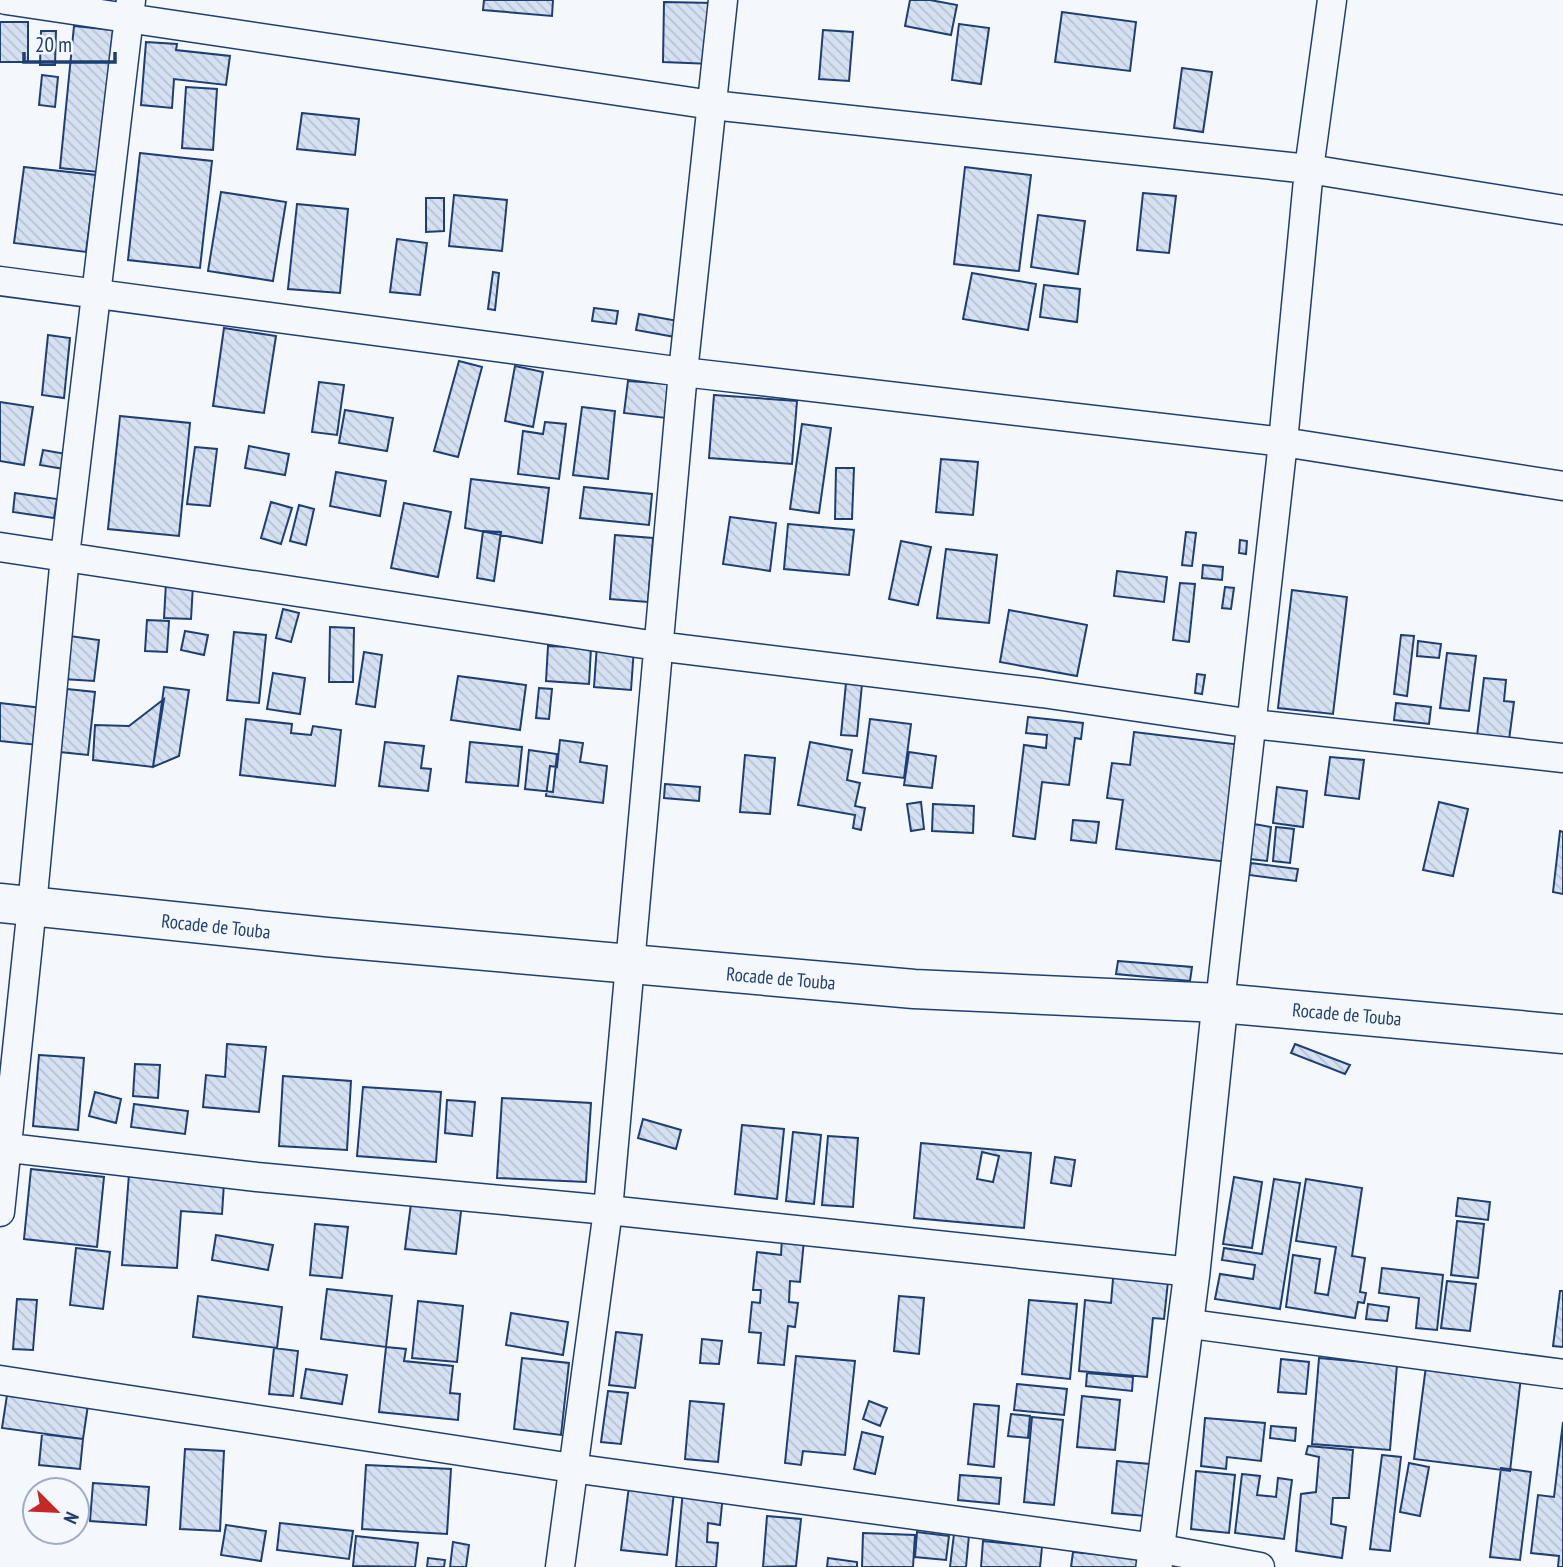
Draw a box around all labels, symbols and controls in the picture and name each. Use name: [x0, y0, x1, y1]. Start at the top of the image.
scale bar: [24, 21, 116, 65]
text: 20 m: [35, 31, 72, 58]
street label: Rocade de Touba: [160, 908, 272, 944]
street label: Rocade de Touba: [725, 961, 837, 995]
street label: Rocade de Touba: [1291, 997, 1403, 1031]
north arrow: [21, 1476, 91, 1546]
text: N: [58, 1508, 85, 1527]

